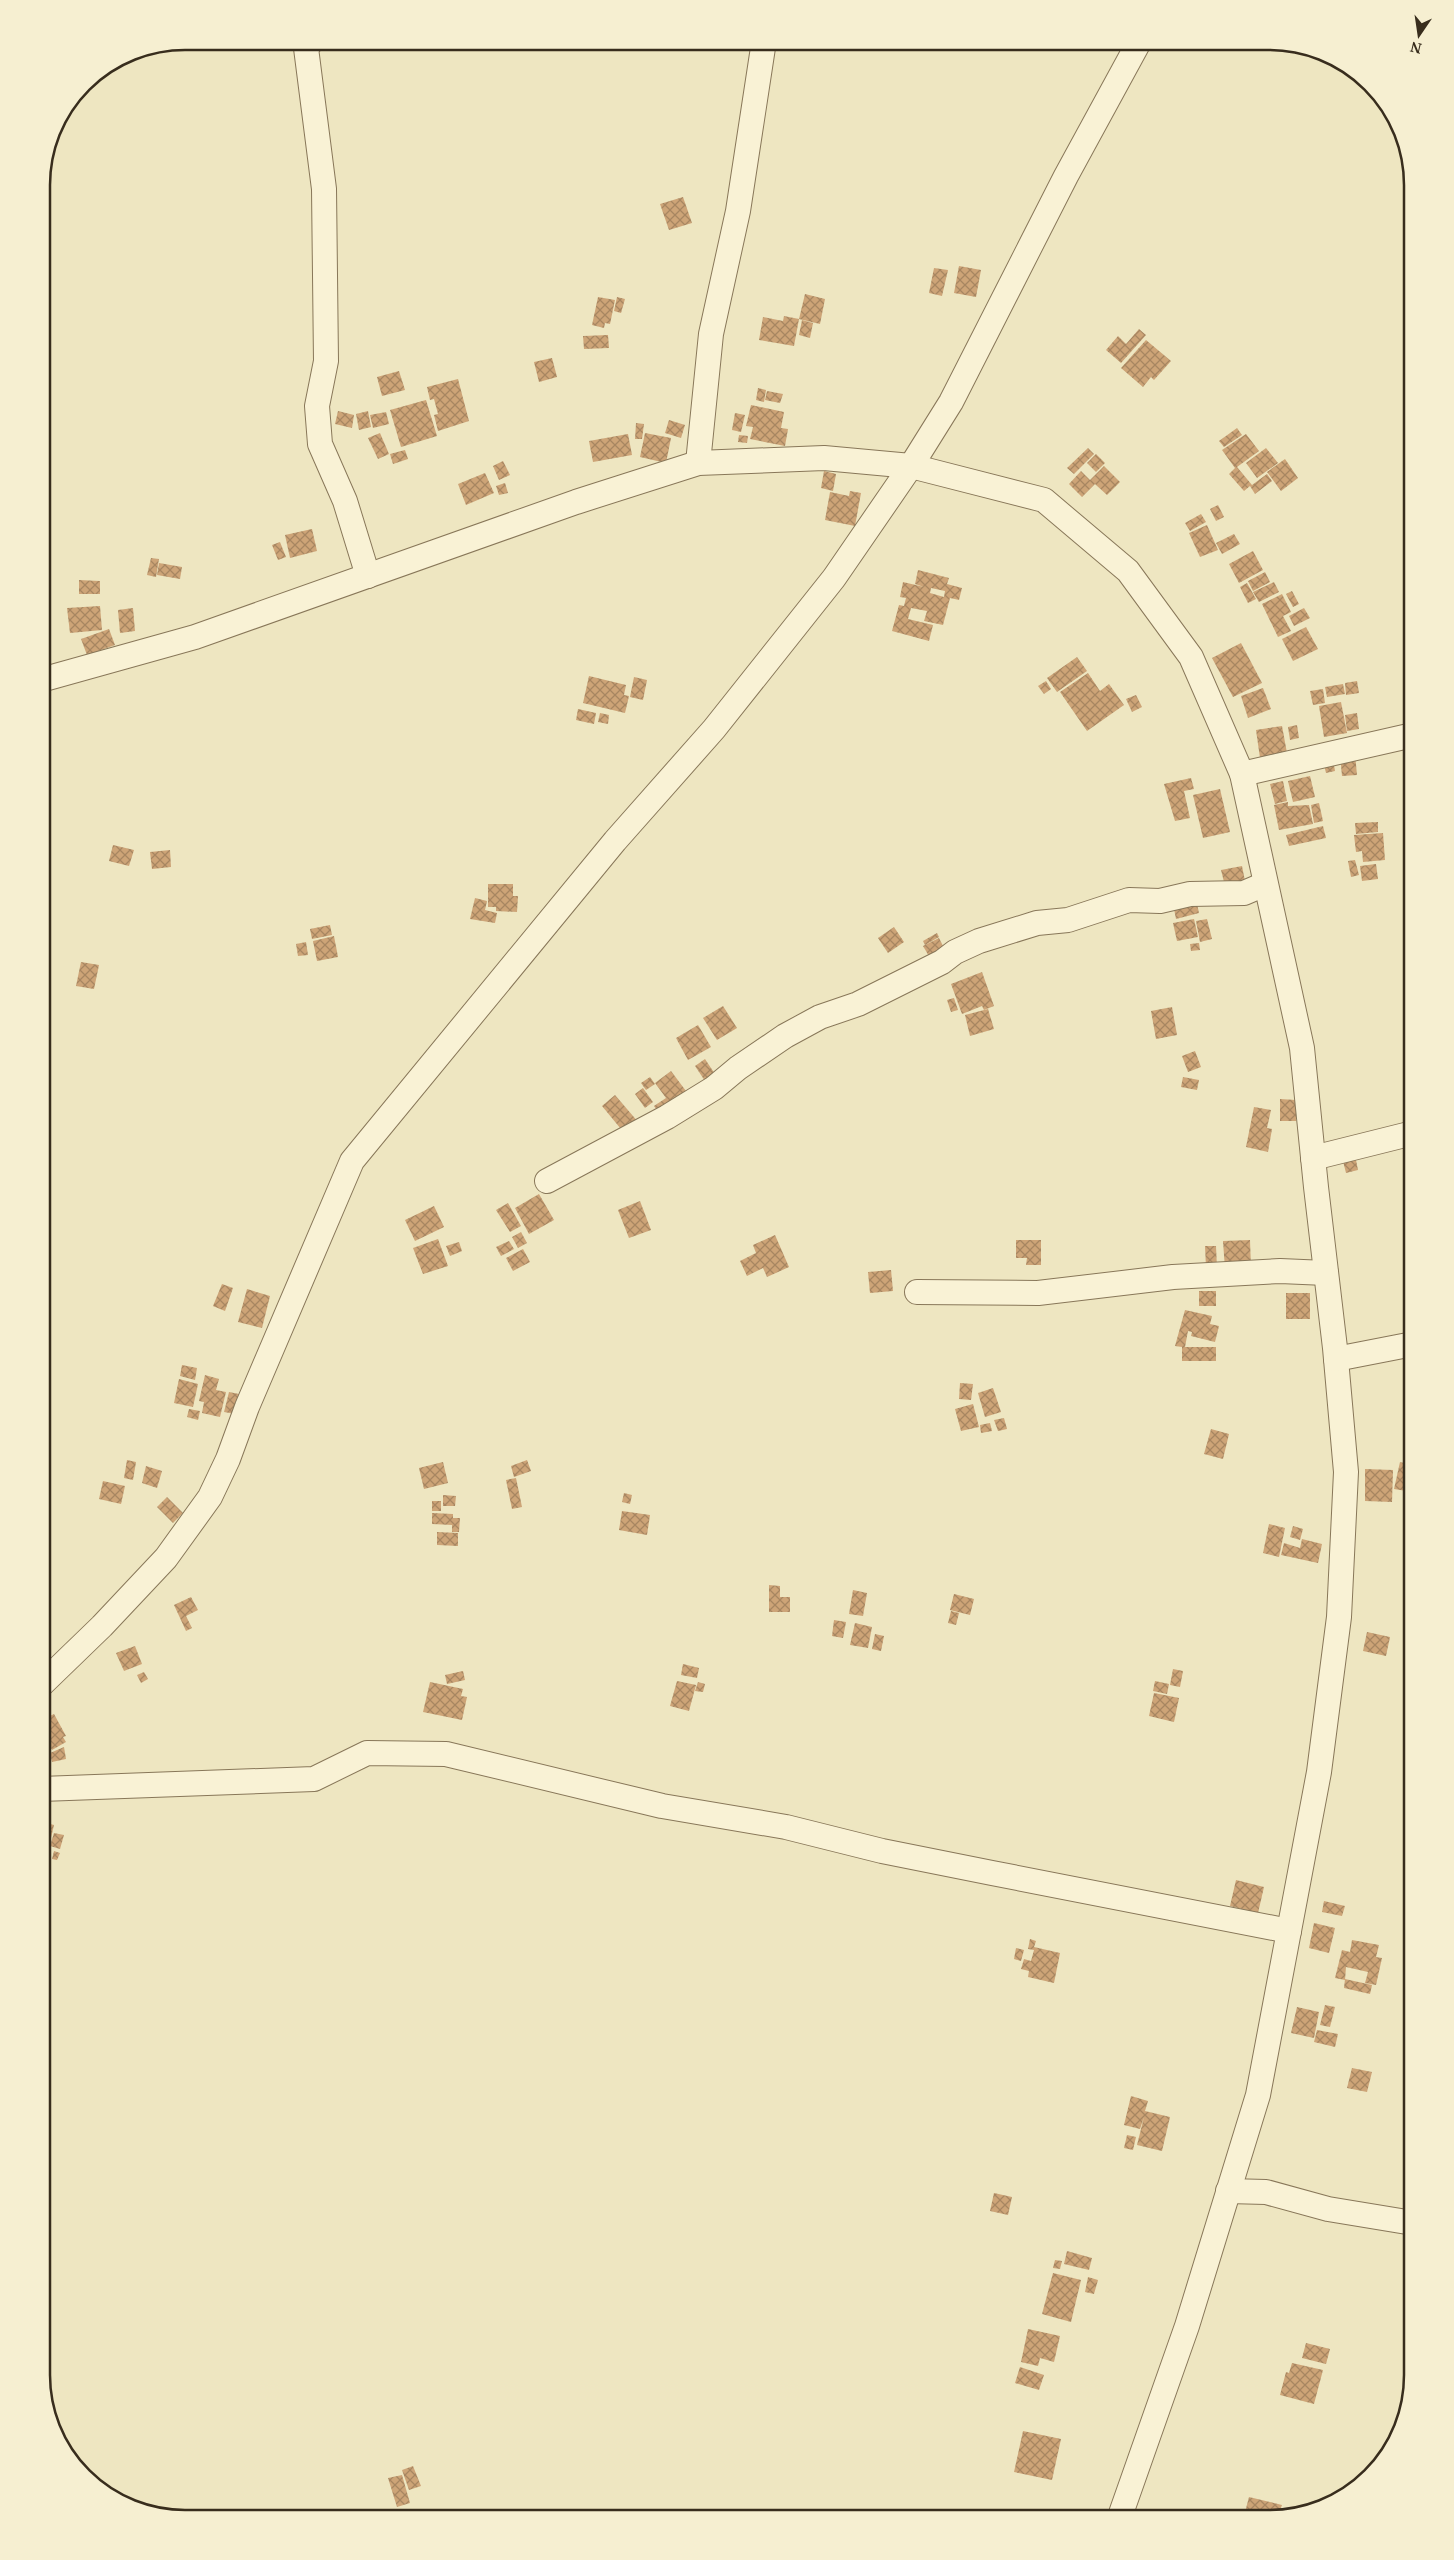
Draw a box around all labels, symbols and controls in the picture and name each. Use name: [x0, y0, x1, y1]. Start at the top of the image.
north arrow: [1394, 10, 1444, 60]
text: N: [1408, 38, 1423, 59]

